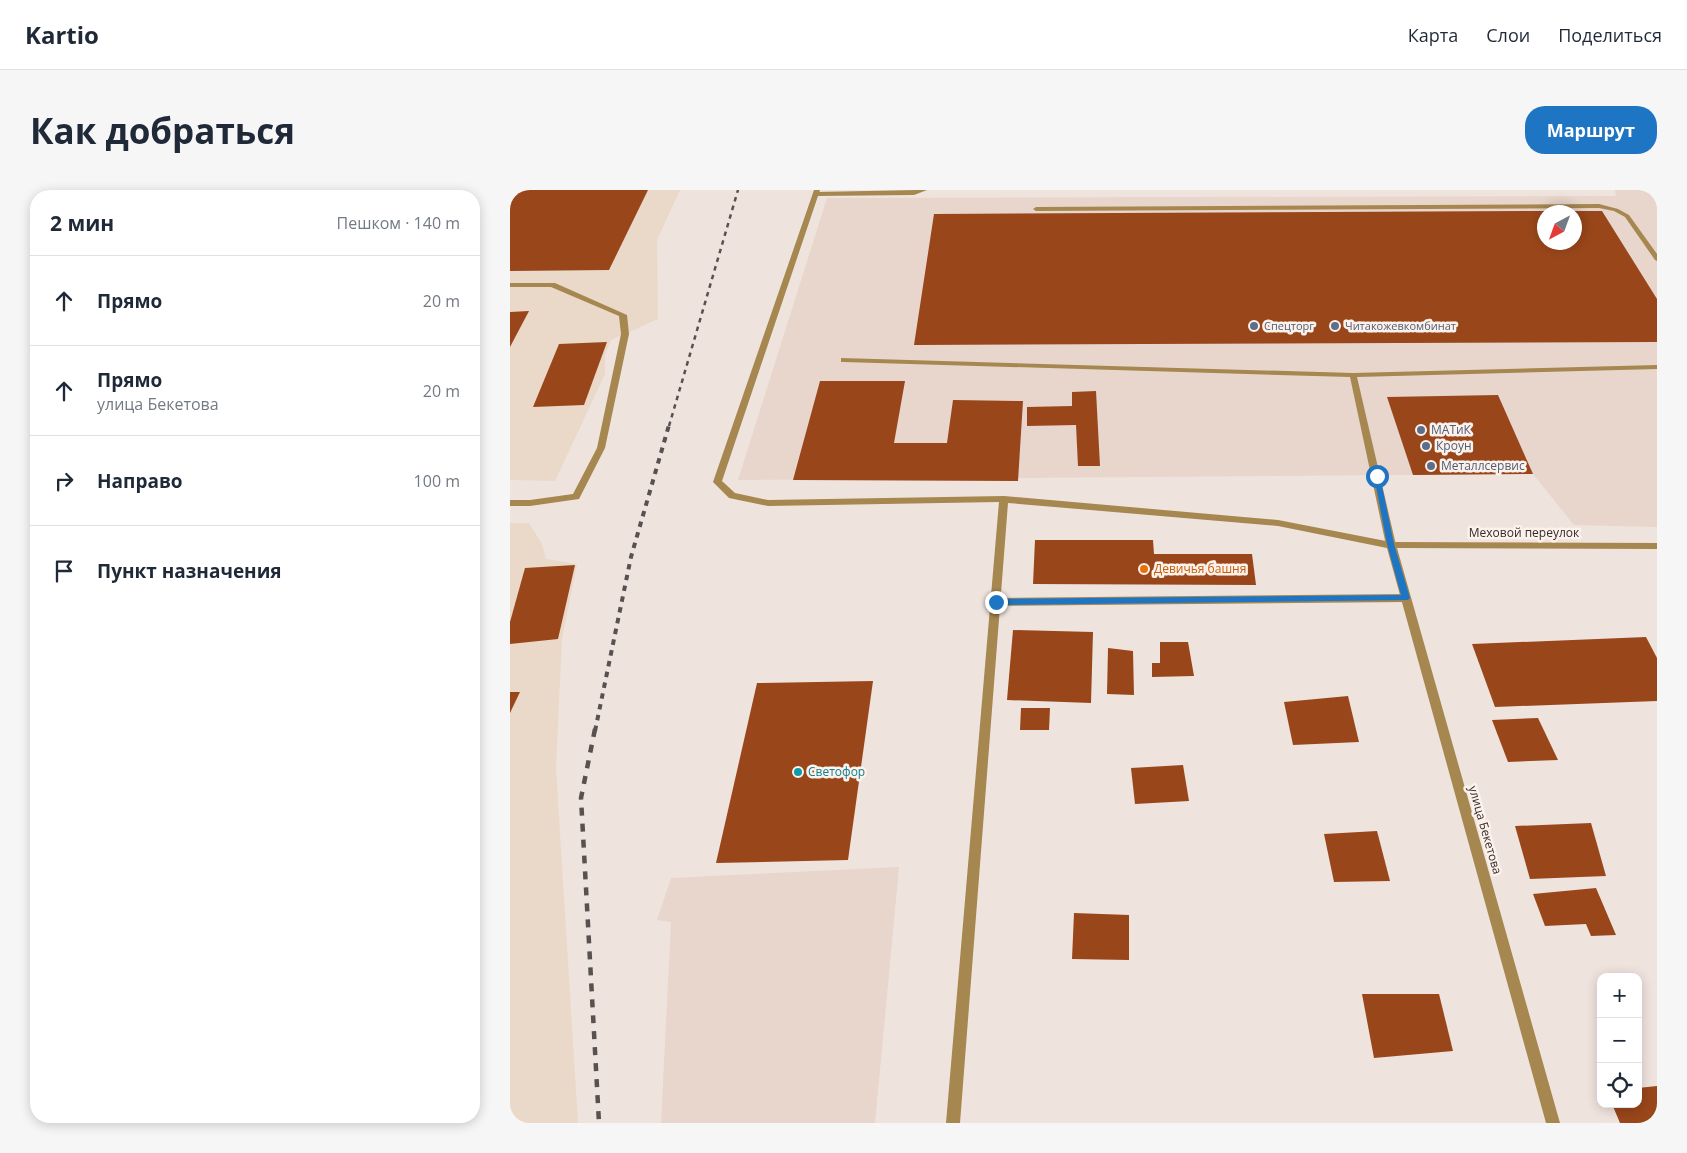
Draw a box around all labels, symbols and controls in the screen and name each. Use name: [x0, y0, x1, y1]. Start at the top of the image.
text: Kartio: [25, 18, 99, 51]
text: Карта: [1408, 23, 1458, 47]
text: Слои: [1486, 23, 1530, 47]
text: Поделиться: [1558, 23, 1662, 47]
button: Маршрут: [1525, 106, 1657, 154]
text: Как добраться: [30, 107, 295, 154]
north arrow: [1537, 205, 1582, 250]
text: 2 мин: [50, 209, 114, 237]
text: Пешком · 140 m: [337, 212, 460, 234]
icon: ahead: [50, 287, 78, 315]
text: Прямо: [97, 288, 162, 314]
text: 20 m: [423, 290, 460, 312]
place label: Спецторг: [1264, 318, 1314, 333]
place label: Читакожевкомбинат: [1345, 318, 1456, 333]
marker: Спецторг: [1248, 320, 1260, 332]
marker: Читакожевкомбинат: [1329, 320, 1341, 332]
text: Прямо: [97, 367, 162, 393]
icon: ahead: [50, 377, 78, 405]
text: 20 m: [423, 380, 460, 402]
text: улица Бекетова: [97, 393, 219, 415]
place label: МАТиК: [1431, 421, 1472, 438]
marker: МАТиК: [1415, 424, 1427, 436]
place label: Кроун: [1436, 437, 1471, 454]
marker: Кроун: [1420, 440, 1432, 452]
place label: Металлсервис: [1441, 457, 1525, 474]
marker: Металлсервис: [1425, 460, 1437, 472]
route start: [1366, 465, 1389, 488]
icon: right: [50, 467, 78, 495]
text: Направо: [97, 468, 183, 494]
text: 100 m: [414, 470, 460, 492]
street label: Меховой переулок: [1469, 524, 1580, 541]
icon: arrive: [50, 557, 78, 585]
text: Пункт назначения: [97, 558, 282, 584]
place label: Девичья башня: [1154, 560, 1246, 577]
marker: Девичья башня: [1138, 563, 1150, 575]
route end: [985, 591, 1008, 614]
place label: Светофор: [808, 763, 865, 780]
marker: Светофор: [792, 766, 804, 778]
street label: улица Бекетова: [1465, 784, 1506, 876]
map controls: [1597, 973, 1642, 1108]
button: +: [1597, 973, 1642, 1018]
button: −: [1597, 1018, 1642, 1063]
button: locate: [1597, 1063, 1642, 1108]

